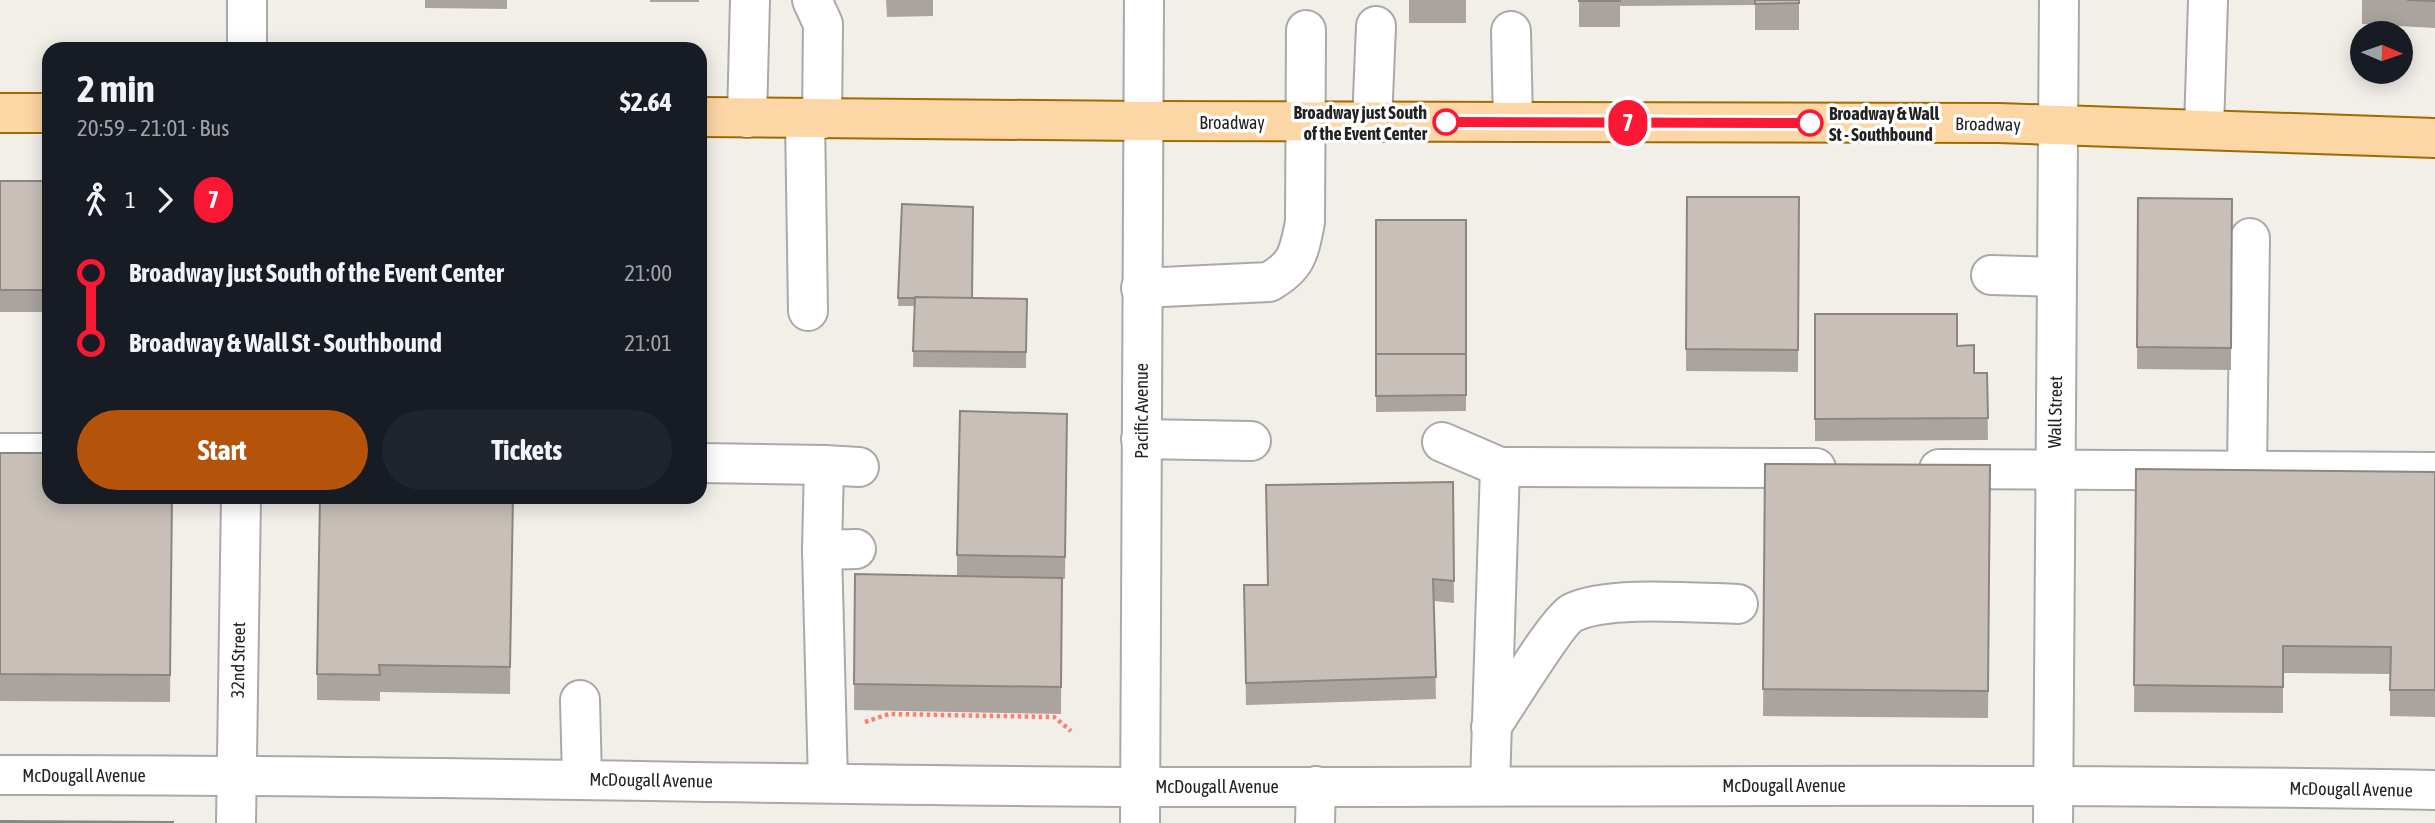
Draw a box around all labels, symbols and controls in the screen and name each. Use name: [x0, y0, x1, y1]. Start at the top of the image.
north arrow: [2350, 21, 2413, 84]
map controls: [2350, 21, 2413, 84]
text: 2 min: [77, 67, 155, 110]
text: $2.64: [620, 87, 672, 117]
line badge: 7: [1605, 100, 1651, 146]
place label: Broadway just South of the Event Center: [1294, 102, 1428, 144]
place label: Broadway & Wall St - Southbound: [1829, 103, 1939, 145]
marker: Broadway just South of the Event Center: [1433, 109, 1459, 135]
text: 7: [1622, 109, 1634, 136]
marker: Broadway & Wall St - Southbound: [1797, 110, 1823, 136]
street label: Broadway: [1199, 112, 1265, 133]
street label: Broadway: [1955, 113, 2021, 135]
text: 20:59 – 21:01 · Bus: [77, 115, 229, 141]
icon: walk: [77, 181, 115, 219]
icon: forward: [146, 181, 184, 219]
text: 7: [208, 186, 219, 213]
text: 1: [125, 187, 136, 213]
text: Broadway just South of the Event Center: [129, 258, 504, 288]
text: 21:00: [624, 260, 672, 286]
text: Broadway & Wall St - Southbound: [129, 328, 442, 358]
text: 21:01: [624, 330, 672, 356]
street label: Pacific Avenue: [1131, 363, 1152, 459]
street label: Wall Street: [2044, 376, 2066, 448]
button: Start: [77, 410, 368, 490]
button: Tickets: [382, 410, 672, 490]
street label: 32nd Street: [227, 622, 249, 698]
street label: McDougall Avenue: [22, 765, 146, 786]
street label: McDougall Avenue: [589, 768, 713, 792]
street label: McDougall Avenue: [1722, 775, 1846, 796]
street label: McDougall Avenue: [1155, 776, 1279, 797]
street label: McDougall Avenue: [2289, 777, 2413, 801]

